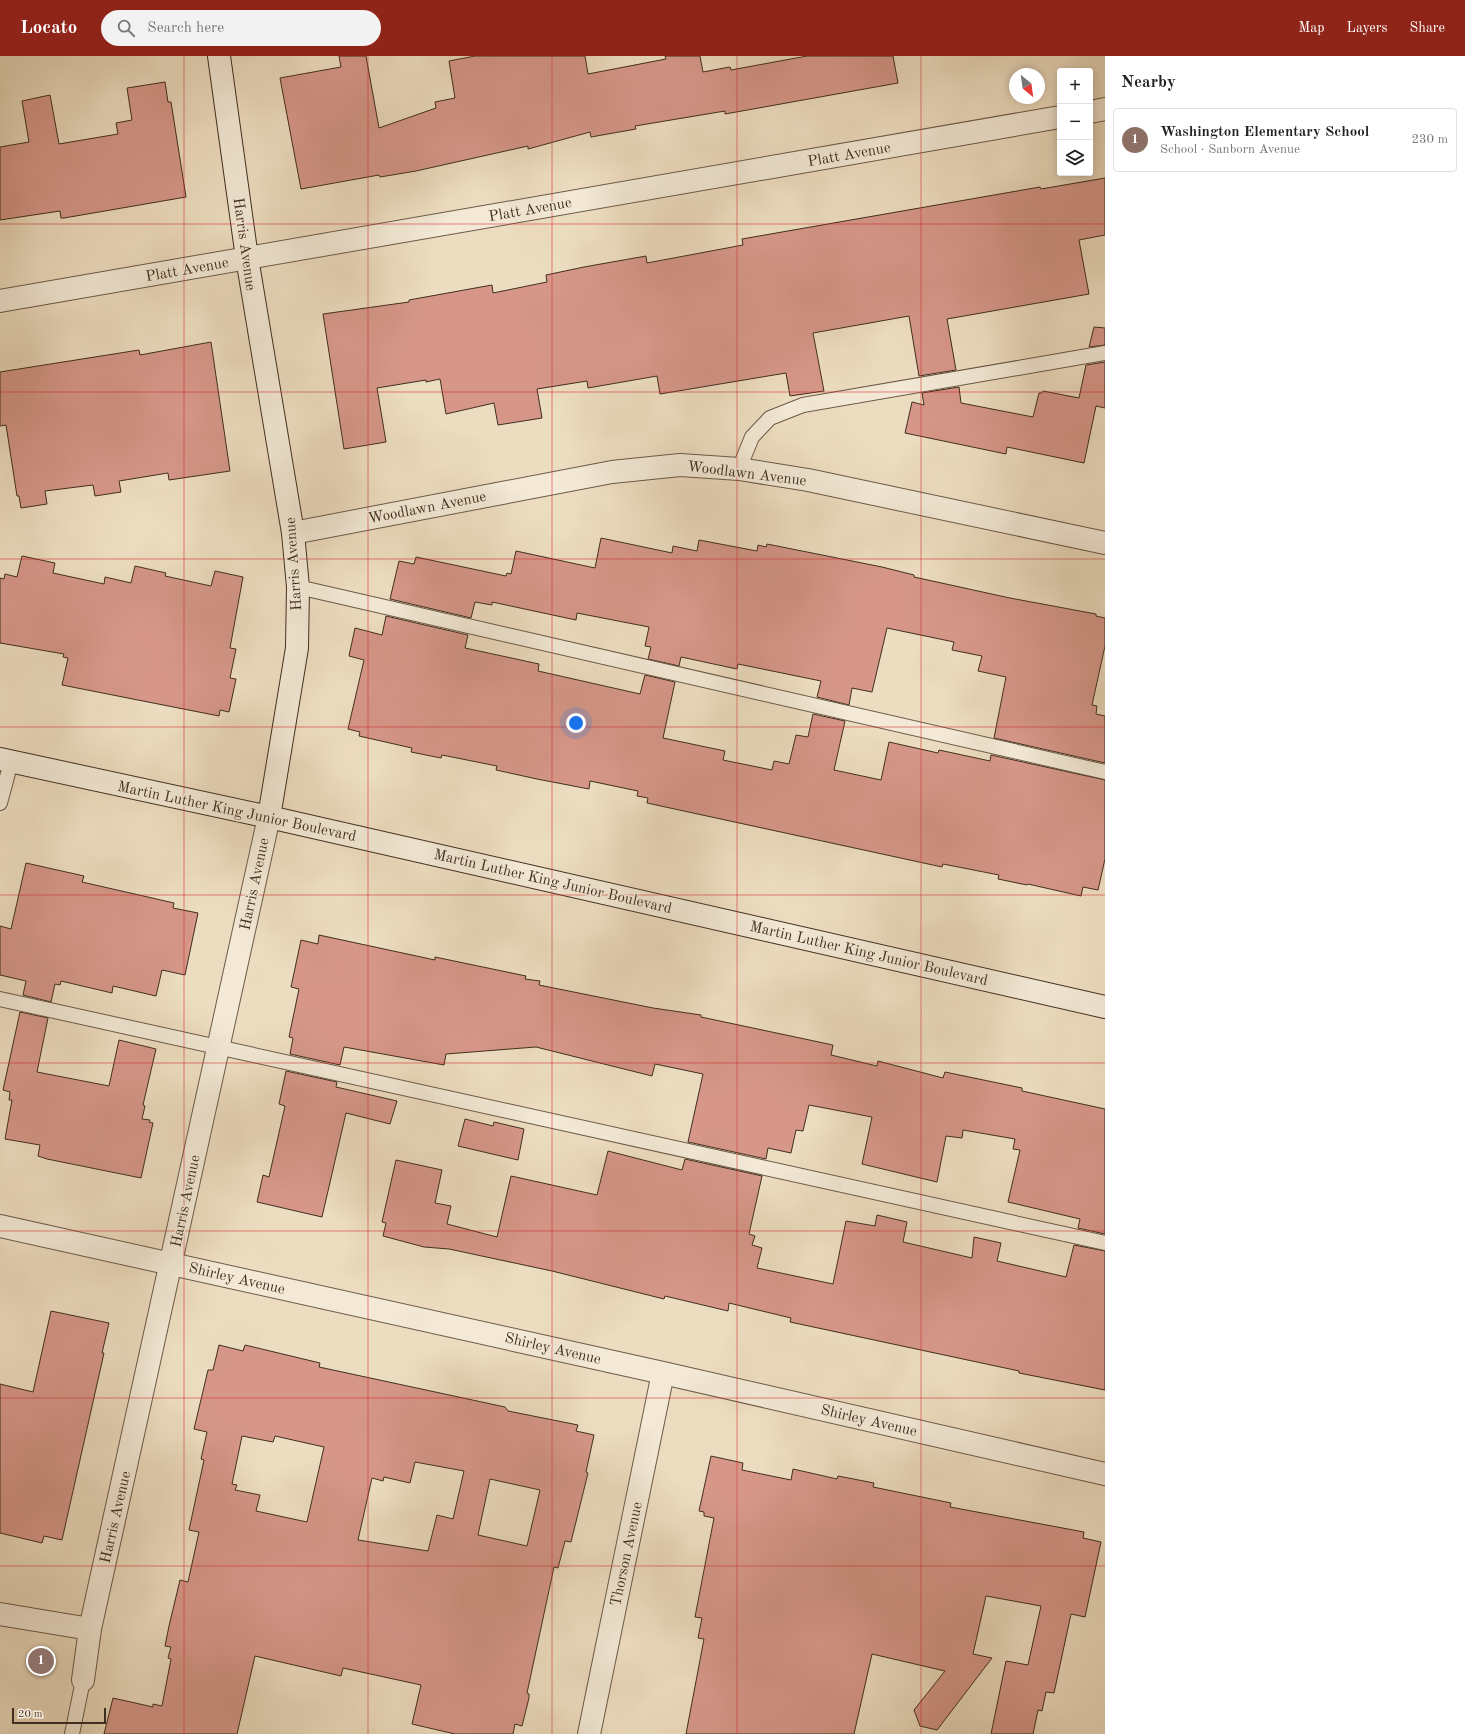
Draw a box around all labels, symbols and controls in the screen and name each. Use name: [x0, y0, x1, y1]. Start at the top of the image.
search box: [101, 10, 381, 46]
icon: search: [115, 17, 137, 39]
text: Locato: [20, 19, 77, 38]
text: Search here: [147, 21, 224, 36]
text: Map: [1299, 21, 1325, 35]
text: Layers: [1347, 21, 1388, 35]
text: Share: [1410, 21, 1445, 35]
north arrow: [1009, 68, 1045, 104]
map controls: [1057, 68, 1093, 176]
button: +: [1057, 68, 1093, 104]
text: Nearby: [1121, 74, 1176, 91]
button: −: [1057, 104, 1093, 140]
text: Washington Elementary School: [1160, 125, 1369, 140]
text: 1: [1131, 133, 1139, 146]
text: 230 m: [1411, 133, 1448, 146]
button: layers: [1057, 140, 1093, 176]
street label: Platt Avenue: [807, 141, 892, 170]
text: School · Sanborn Avenue: [1160, 143, 1300, 156]
street label: Platt Avenue: [488, 196, 573, 225]
street label: Harris Avenue: [230, 197, 257, 292]
street label: Platt Avenue: [145, 256, 230, 285]
street label: Woodlawn Avenue: [686, 460, 807, 489]
street label: Woodlawn Avenue: [367, 490, 488, 527]
street label: Harris Avenue: [284, 516, 305, 611]
your location: [566, 713, 586, 733]
street label: Martin Luther King Junior Boulevard: [116, 780, 358, 845]
street label: Harris Avenue: [238, 837, 273, 932]
street label: Martin Luther King Junior Boulevard: [432, 848, 673, 917]
street label: Martin Luther King Junior Boulevard: [748, 920, 989, 989]
street label: Harris Avenue: [169, 1154, 204, 1249]
street label: Shirley Avenue: [187, 1261, 286, 1298]
street label: Shirley Avenue: [503, 1331, 602, 1368]
street label: Shirley Avenue: [819, 1403, 918, 1440]
street label: Harris Avenue: [99, 1470, 134, 1565]
street label: Thorson Avenue: [609, 1501, 646, 1608]
pin: 1: [28, 1646, 54, 1676]
scale bar: [12, 1706, 106, 1725]
text: 20 m: [18, 1709, 43, 1720]

